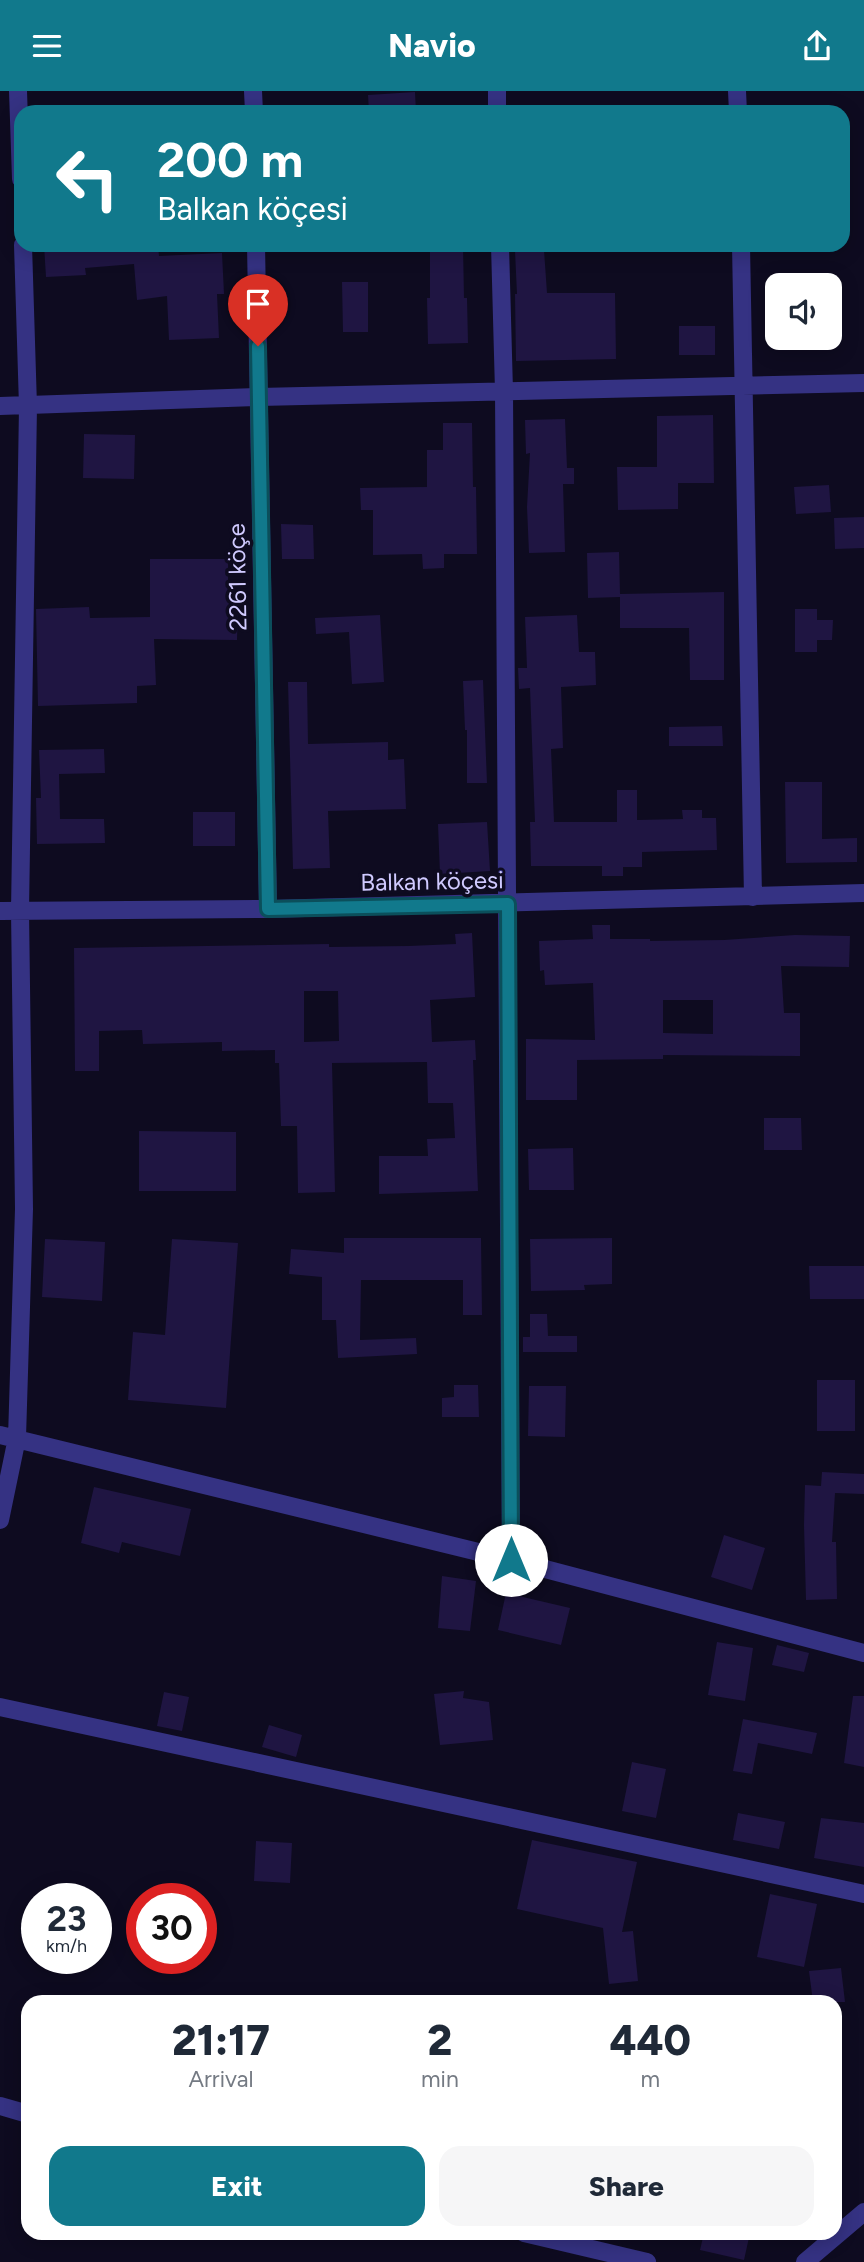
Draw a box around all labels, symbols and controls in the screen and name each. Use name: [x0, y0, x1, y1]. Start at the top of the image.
icon: menu: [28, 27, 66, 65]
text: Navio: [388, 27, 476, 65]
icon: share: [798, 27, 836, 65]
text: 200 m: [157, 130, 303, 189]
icon: left: [42, 133, 133, 224]
text: Balkan köçesi: [157, 190, 348, 228]
map controls: [765, 273, 842, 350]
button: sound: [765, 273, 842, 350]
pin: [228, 274, 288, 346]
icon: arrive: [239, 285, 277, 323]
street label: 2261 köçe: [222, 523, 252, 631]
street label: Balkan köçesi: [360, 865, 504, 897]
position arrow: [474, 1523, 548, 1597]
speed limit sign: 30: [126, 1883, 217, 1974]
text: 23: [47, 1898, 86, 1940]
text: km/h: [46, 1935, 87, 1957]
text: 21:17: [172, 2015, 270, 2066]
text: 2: [427, 2015, 452, 2066]
text: 440: [610, 2015, 691, 2066]
text: Arrival: [189, 2065, 253, 2093]
text: min: [421, 2065, 459, 2093]
text: m: [641, 2065, 660, 2093]
button: Exit: [49, 2146, 425, 2226]
button: Share: [439, 2146, 814, 2226]

